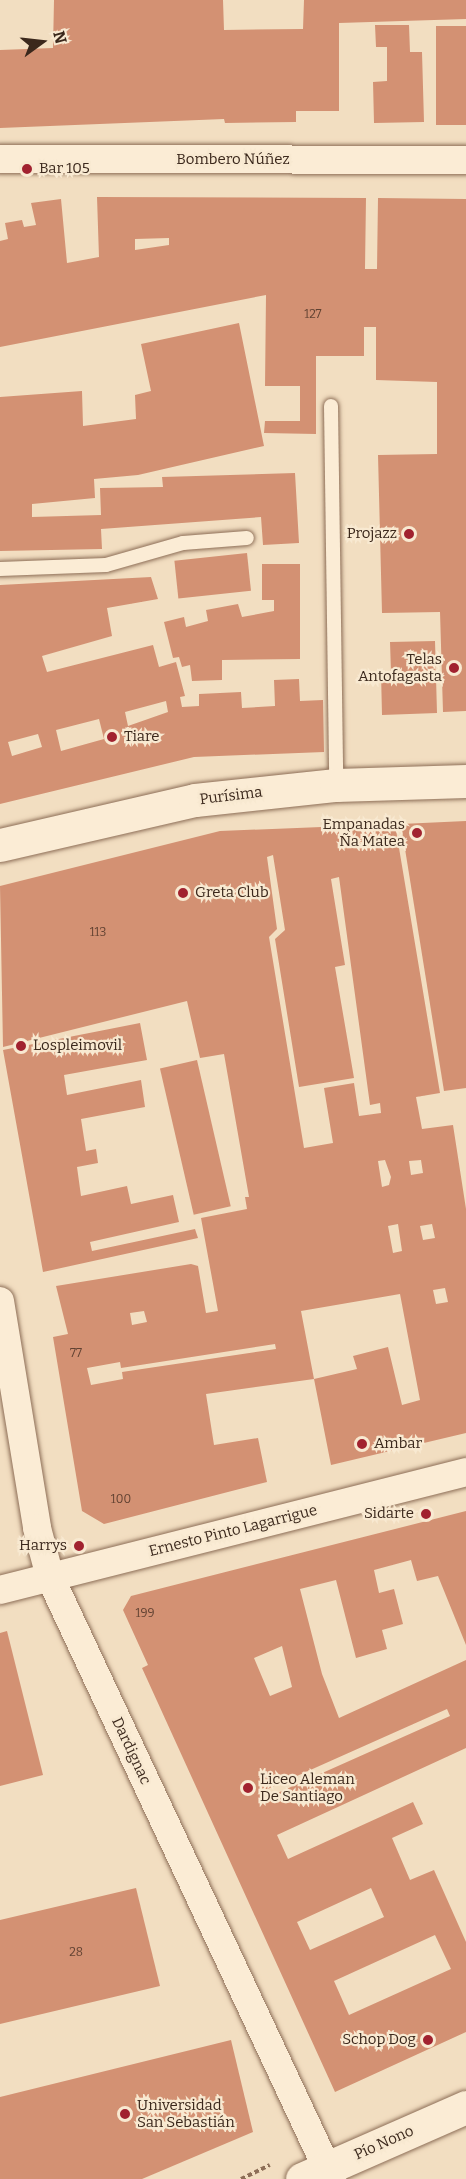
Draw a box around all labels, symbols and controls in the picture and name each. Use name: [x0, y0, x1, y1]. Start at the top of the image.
north arrow: [12, 12, 72, 72]
text: N: [49, 29, 71, 46]
street label: Bombero Núñez: [176, 151, 290, 169]
place label: Bar 105: [39, 160, 90, 178]
marker: Bar 105: [20, 162, 34, 176]
house number: 127: [304, 308, 322, 322]
place label: Projazz: [347, 525, 397, 543]
marker: Projazz: [402, 527, 416, 541]
place label: Telas Antofagasta: [358, 650, 442, 685]
marker: Telas Antofagasta: [447, 661, 461, 675]
place label: Tiare: [124, 728, 159, 746]
marker: Tiare: [105, 730, 119, 744]
street label: Purísima: [199, 783, 263, 809]
place label: Empanadas Ña Matea: [323, 815, 405, 850]
marker: Empanadas Ña Matea: [410, 826, 424, 840]
place label: Greta Club: [195, 884, 269, 902]
marker: Greta Club: [176, 886, 190, 900]
house number: 113: [90, 926, 106, 940]
place label: Lospleimovil: [33, 1037, 122, 1055]
marker: Lospleimovil: [14, 1039, 28, 1053]
house number: 77: [70, 1347, 82, 1361]
place label: Ambar: [374, 1435, 422, 1453]
marker: Ambar: [355, 1437, 369, 1451]
house number: 100: [111, 1493, 131, 1507]
street label: Ernesto Pinto Lagarrigue: [147, 1501, 319, 1561]
place label: Sidarte: [364, 1505, 414, 1523]
marker: Sidarte: [419, 1507, 433, 1521]
place label: Harrys: [19, 1537, 67, 1555]
marker: Harrys: [72, 1539, 86, 1553]
house number: 199: [136, 1607, 154, 1621]
street label: Dardignac: [108, 1715, 154, 1787]
place label: Liceo Aleman De Santiago: [260, 1770, 355, 1805]
marker: Liceo Aleman De Santiago: [241, 1781, 255, 1795]
house number: 28: [69, 1946, 83, 1960]
place label: Schop Dog: [342, 2031, 416, 2049]
marker: Schop Dog: [421, 2033, 435, 2047]
place label: Universidad San Sebastián: [137, 2096, 235, 2131]
marker: Universidad San Sebastián: [118, 2107, 132, 2121]
street label: Pío Nono: [351, 2122, 417, 2164]

